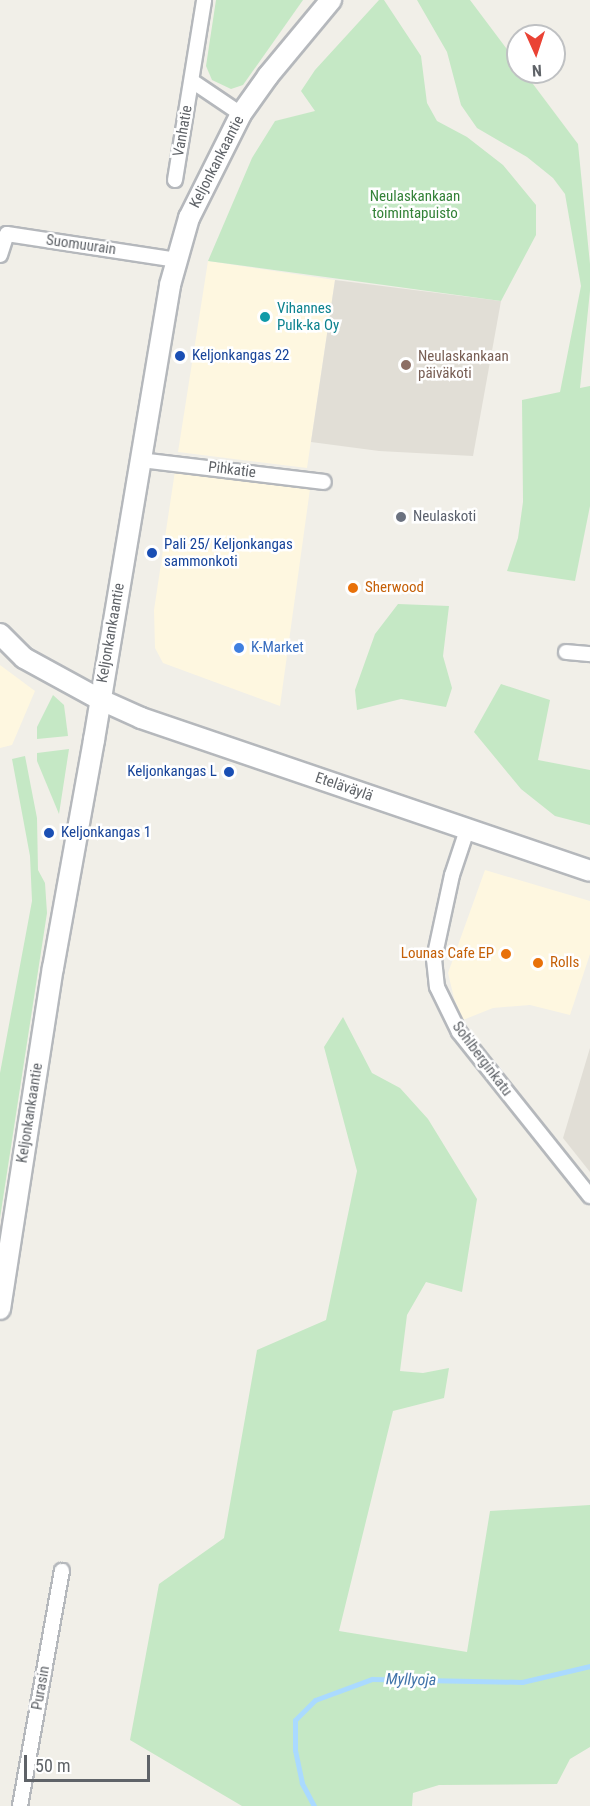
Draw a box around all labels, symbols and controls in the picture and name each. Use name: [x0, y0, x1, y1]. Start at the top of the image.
north arrow: [506, 24, 566, 84]
text: N: [531, 61, 542, 80]
street label: Vanhatie: [170, 104, 196, 158]
street label: Keljonkankaantie: [186, 113, 248, 211]
park label: Neulaskankaan toimintapuisto: [370, 187, 460, 222]
street label: Suomuurain: [45, 231, 117, 259]
place label: Vihannes Pulk-ka Oy: [277, 299, 339, 334]
marker: Vihannes Pulk-ka Oy: [258, 310, 272, 324]
place label: Keljonkangas 22: [192, 347, 290, 365]
place label: Neulaskankaan päiväkoti: [418, 347, 509, 382]
marker: Keljonkangas 22: [173, 349, 187, 363]
marker: Neulaskankaan päiväkoti: [399, 358, 413, 372]
street label: Pihkatie: [207, 458, 257, 482]
place label: Neulaskoti: [413, 508, 476, 526]
marker: Neulaskoti: [394, 510, 408, 524]
place label: Pali 25/ Keljonkangas sammonkoti: [164, 535, 293, 570]
marker: Pali 25/ Keljonkangas sammonkoti: [145, 546, 159, 560]
place label: Sherwood: [365, 579, 424, 597]
marker: Sherwood: [346, 581, 360, 595]
street label: Keljonkankaantie: [93, 582, 129, 684]
place label: K-Market: [251, 639, 304, 657]
marker: K-Market: [232, 641, 246, 655]
place label: Keljonkangas L: [127, 763, 217, 781]
marker: Keljonkangas L: [222, 765, 236, 779]
street label: Eteläväylä: [313, 769, 375, 805]
place label: Keljonkangas 1: [61, 824, 151, 842]
marker: Keljonkangas 1: [42, 826, 56, 840]
place label: Lounas Cafe EP: [401, 945, 494, 963]
marker: Lounas Cafe EP: [499, 947, 513, 961]
place label: Rolls: [550, 954, 579, 972]
marker: Rolls: [531, 956, 545, 970]
street label: Sohlberginkatu: [448, 1018, 516, 1100]
street label: Keljonkankaantie: [13, 1062, 47, 1164]
street label: Purasin: [28, 1664, 54, 1712]
water label: Myllyoja: [386, 1670, 436, 1690]
scale bar: [27, 1743, 153, 1781]
text: 50 m: [35, 1755, 70, 1776]

